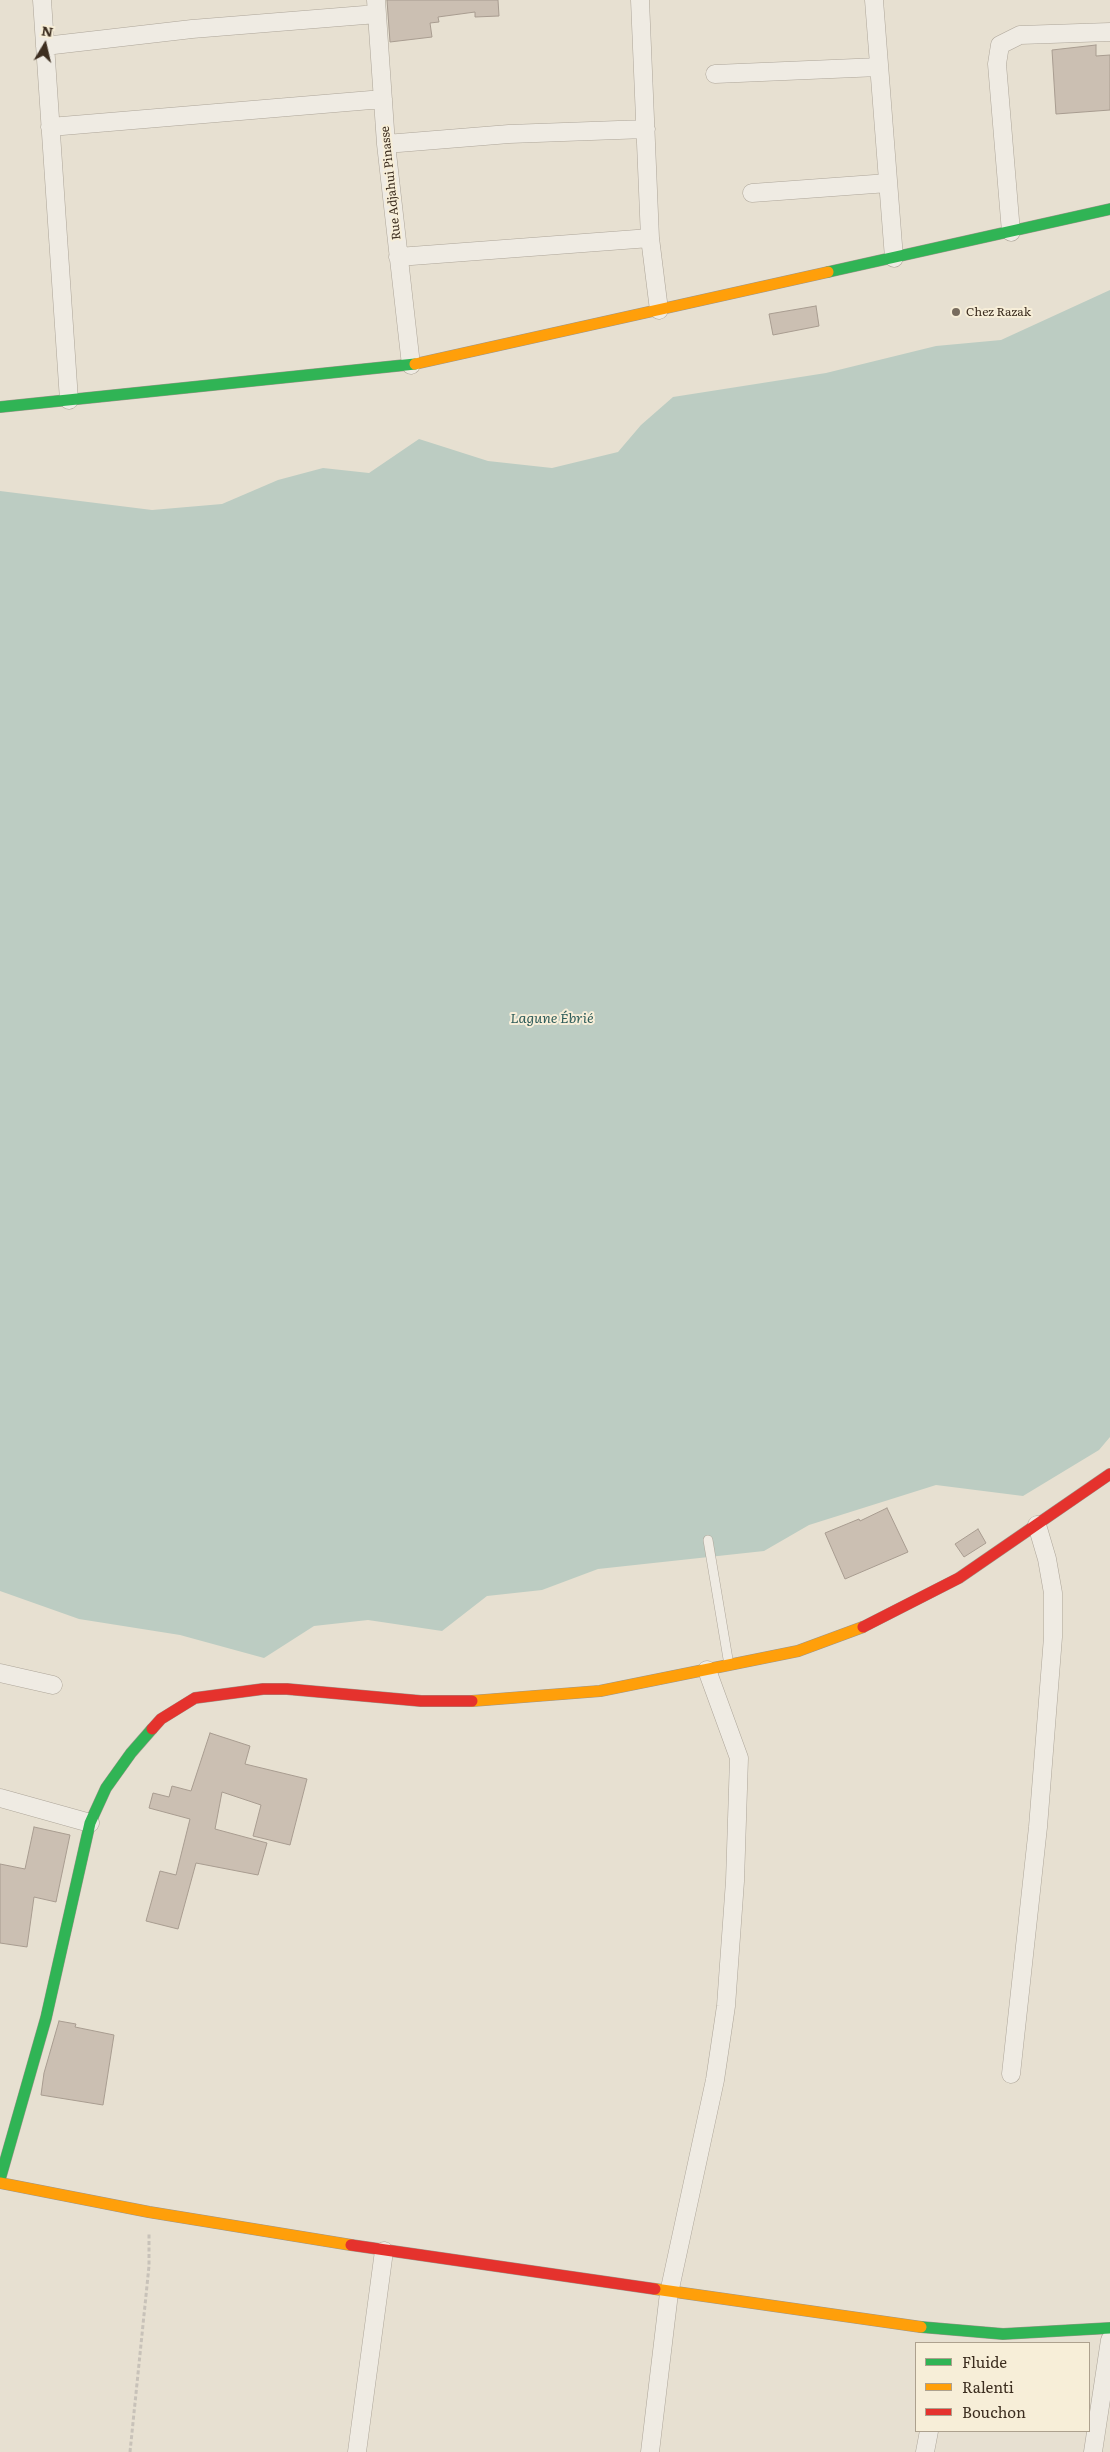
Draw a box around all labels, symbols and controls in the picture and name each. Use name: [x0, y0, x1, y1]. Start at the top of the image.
text: N: [40, 19, 55, 41]
north arrow: [20, 20, 70, 70]
street label: Rue Adjahui Pinasse: [378, 125, 404, 241]
place label: Chez Razak: [966, 305, 1031, 319]
marker: Chez Razak: [950, 306, 962, 318]
water label: Lagune Ébrié: [510, 1011, 594, 1027]
legend: [915, 2342, 1090, 2432]
text: Fluide: [962, 2350, 1007, 2373]
text: Ralenti: [962, 2375, 1014, 2398]
text: Bouchon: [962, 2400, 1026, 2423]

